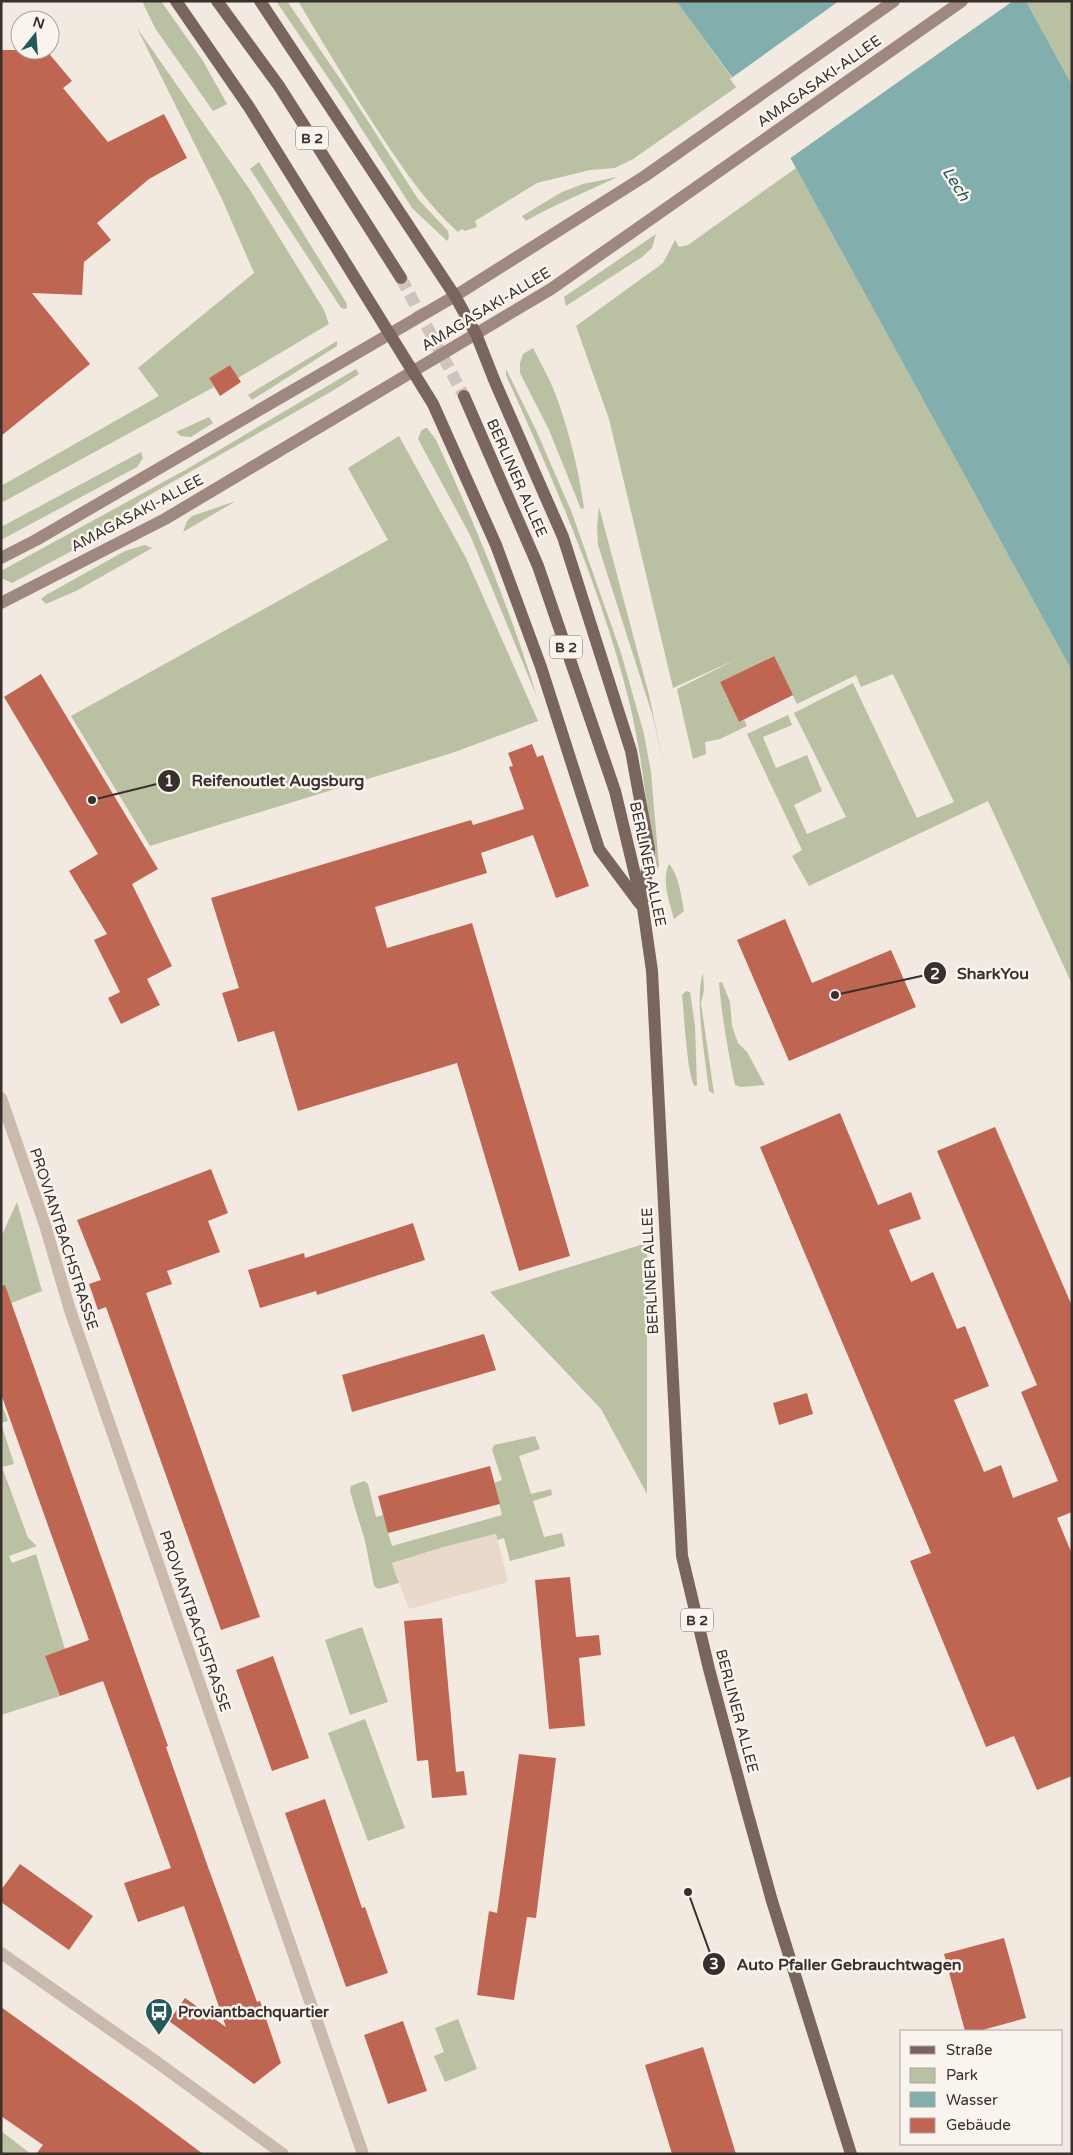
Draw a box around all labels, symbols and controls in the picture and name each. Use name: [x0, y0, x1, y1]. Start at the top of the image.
north arrow: [10, 10, 60, 60]
text: N: [31, 13, 47, 33]
street label: AMAGASAKI-ALLEE: [753, 31, 885, 131]
road number: B 2: [296, 126, 328, 150]
water label: Lech: [938, 163, 975, 206]
street label: AMAGASAKI-ALLEE: [418, 263, 554, 355]
street label: BERLINER ALLEE: [483, 416, 551, 540]
street label: AMAGASAKI-ALLEE: [68, 470, 206, 556]
road number: B 2: [550, 636, 582, 659]
callout: Reifenoutlet Augsburg: [156, 765, 374, 796]
text: Reifenoutlet Augsburg: [192, 771, 364, 791]
text: 1: [164, 772, 174, 790]
street label: BERLINER ALLEE: [626, 800, 670, 928]
callout: SharkYou: [922, 958, 1039, 989]
text: SharkYou: [957, 964, 1029, 984]
text: 2: [930, 965, 940, 983]
street label: PROVIANTBACHSTRASSE: [26, 1146, 102, 1332]
street label: BERLINER ALLEE: [638, 1207, 662, 1335]
street label: PROVIANTBACHSTRASSE: [155, 1528, 235, 1714]
road number: B 2: [681, 1608, 713, 1632]
street label: BERLINER ALLEE: [712, 1647, 762, 1775]
callout: Auto Pfaller Gebrauchtwagen: [702, 1949, 971, 1980]
text: 3: [709, 1955, 719, 1973]
text: Auto Pfaller Gebrauchtwagen: [737, 1955, 961, 1975]
bus stop icon: Proviantbachquartier: [144, 1997, 174, 2036]
place label: Proviantbachquartier: [178, 2003, 329, 2022]
legend: [900, 2030, 1063, 2145]
text: Straße: [946, 2041, 992, 2059]
text: Park: [946, 2066, 978, 2084]
text: Wasser: [946, 2091, 998, 2109]
text: Gebäude: [946, 2116, 1011, 2134]

